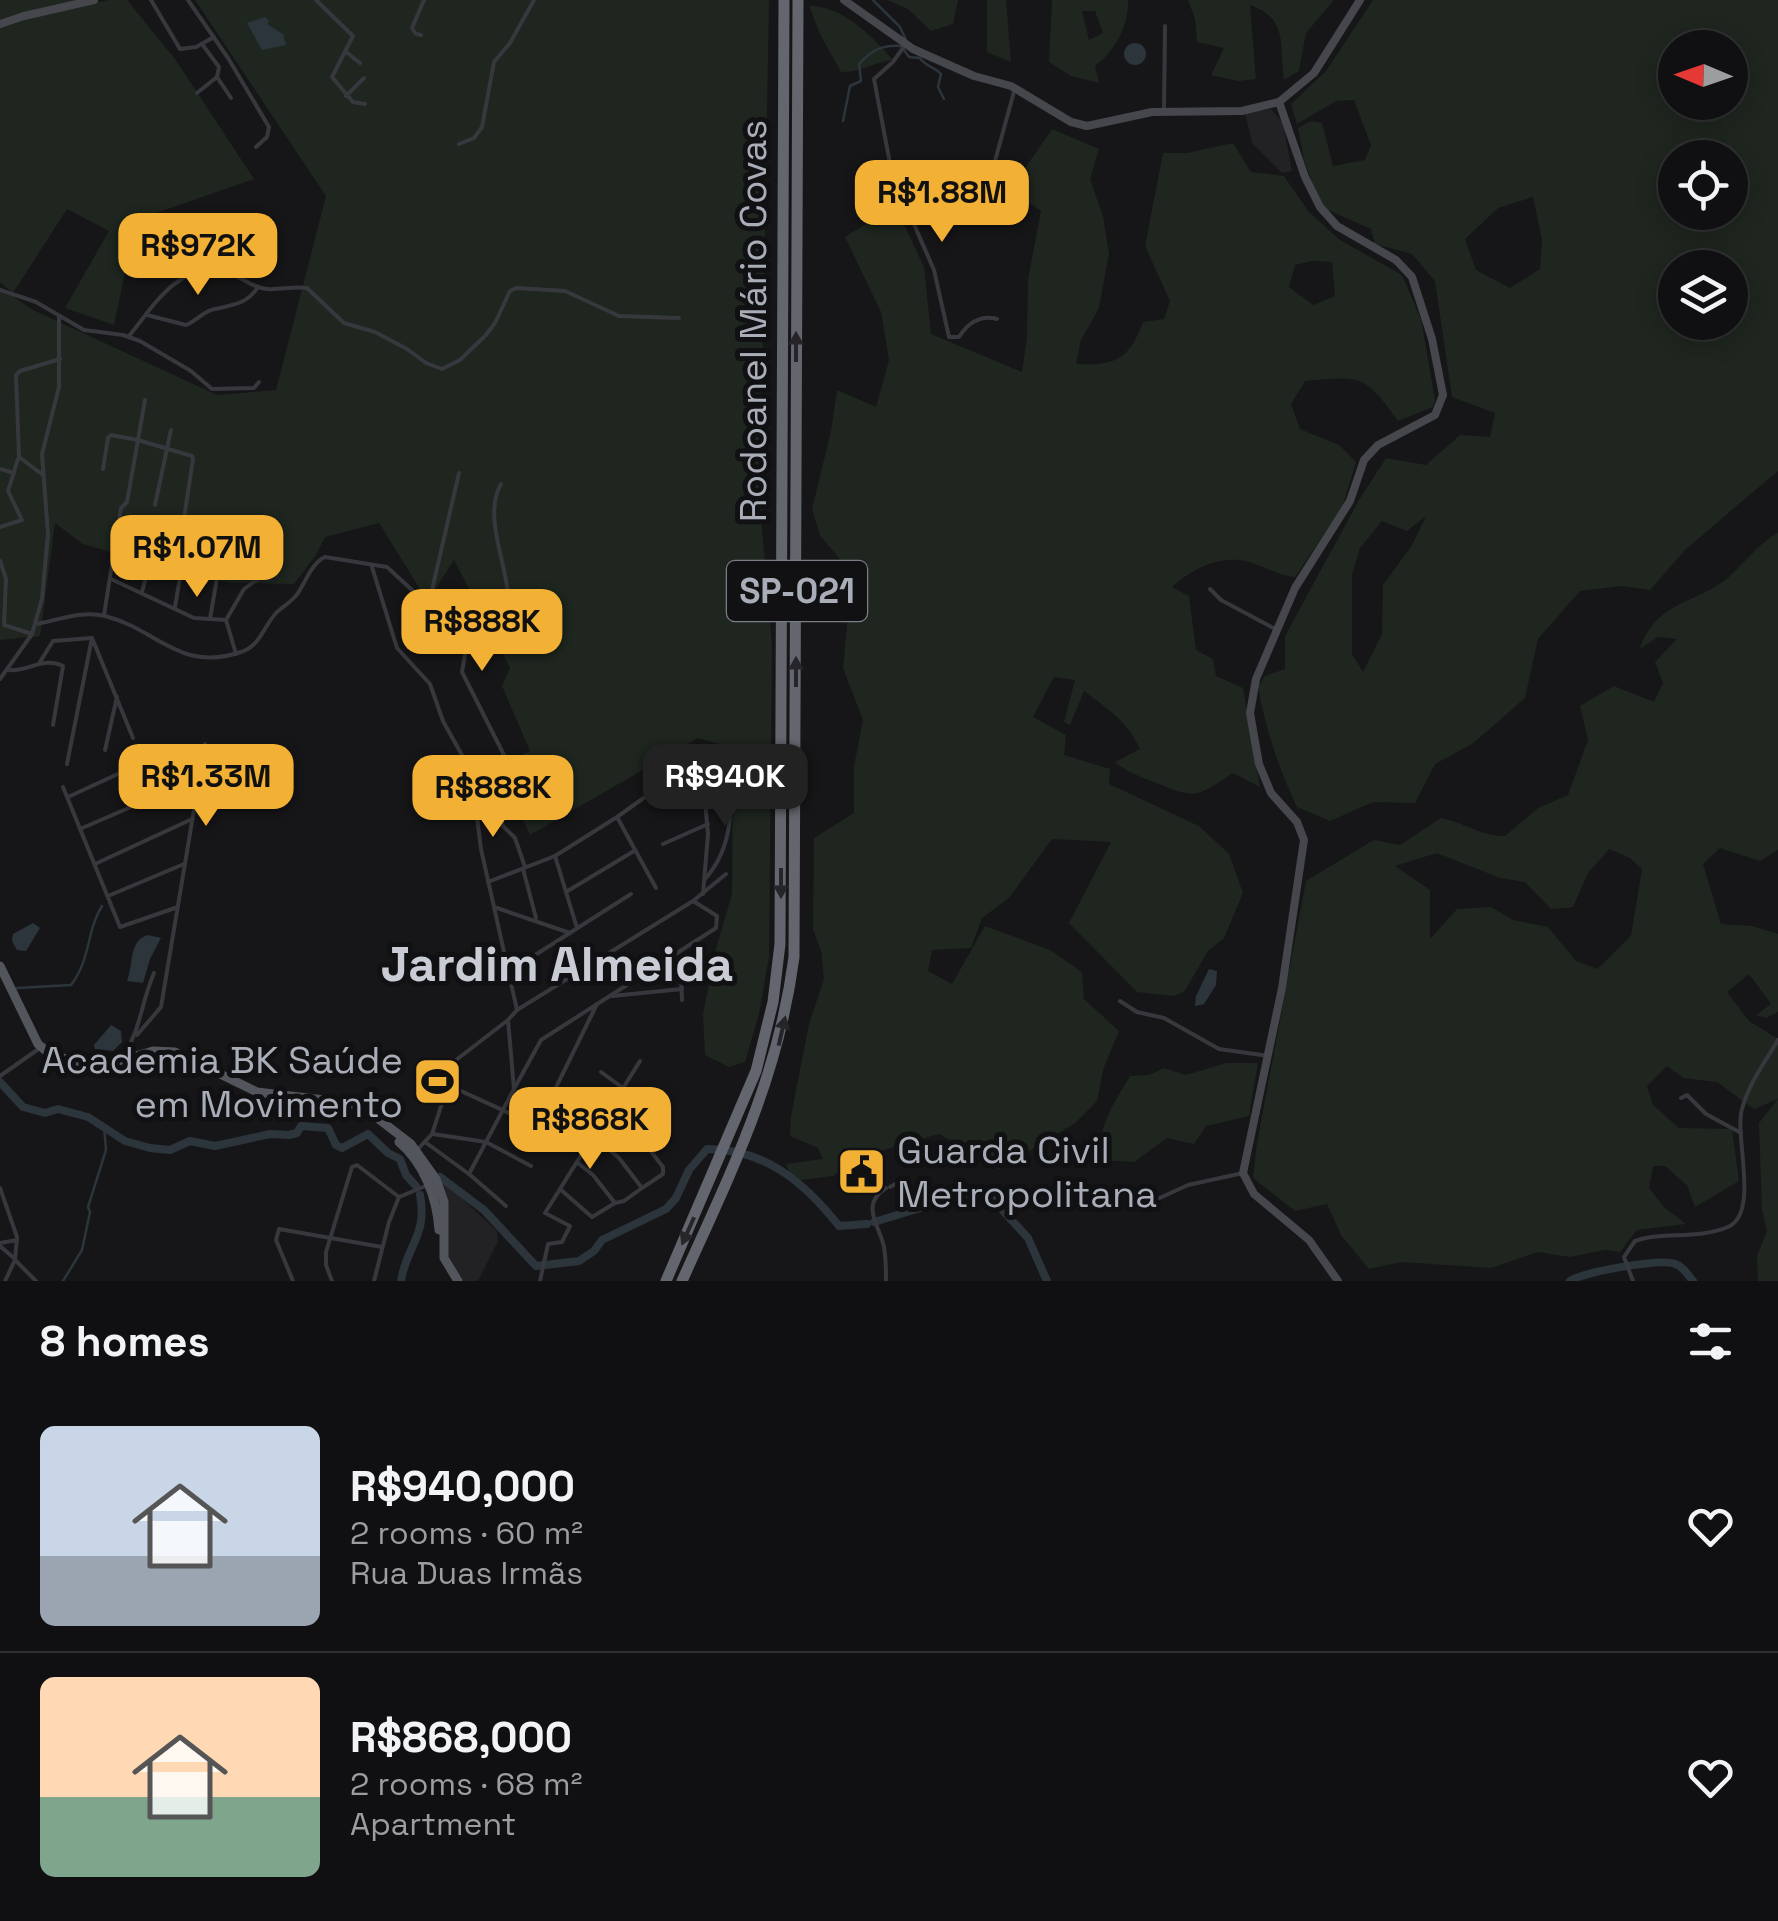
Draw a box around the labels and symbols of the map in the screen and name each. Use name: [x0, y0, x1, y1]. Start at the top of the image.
north arrow: [1658, 30, 1748, 120]
street label: Rodoanel Mário Covas: [729, 120, 777, 522]
pin: R$1.88M: [850, 160, 1034, 245]
pin: R$972K: [117, 213, 279, 298]
one-way arrow: [788, 331, 804, 363]
pin: R$1.07M: [105, 515, 289, 600]
road number: SP-021: [727, 561, 867, 621]
pin: R$888K: [401, 589, 563, 674]
one-way arrow: [788, 656, 804, 688]
pin: R$1.33M: [114, 744, 298, 829]
pin: R$940K: [644, 744, 806, 829]
pin: R$888K: [412, 755, 574, 840]
one-way arrow: [773, 867, 789, 899]
district label: Jardim Almeida: [381, 934, 733, 995]
one-way arrow: [775, 1015, 790, 1046]
place label: Academia BK Saúde em Movimento: [41, 1036, 403, 1128]
sports icon: Academia BK Saúde em Movimento: [412, 1056, 464, 1108]
pin: R$868K: [509, 1087, 671, 1172]
place label: Guarda Civil Metropolitana: [897, 1126, 1157, 1218]
public building icon: Guarda Civil Metropolitana: [836, 1146, 888, 1198]
one-way arrow: [680, 1216, 696, 1246]

